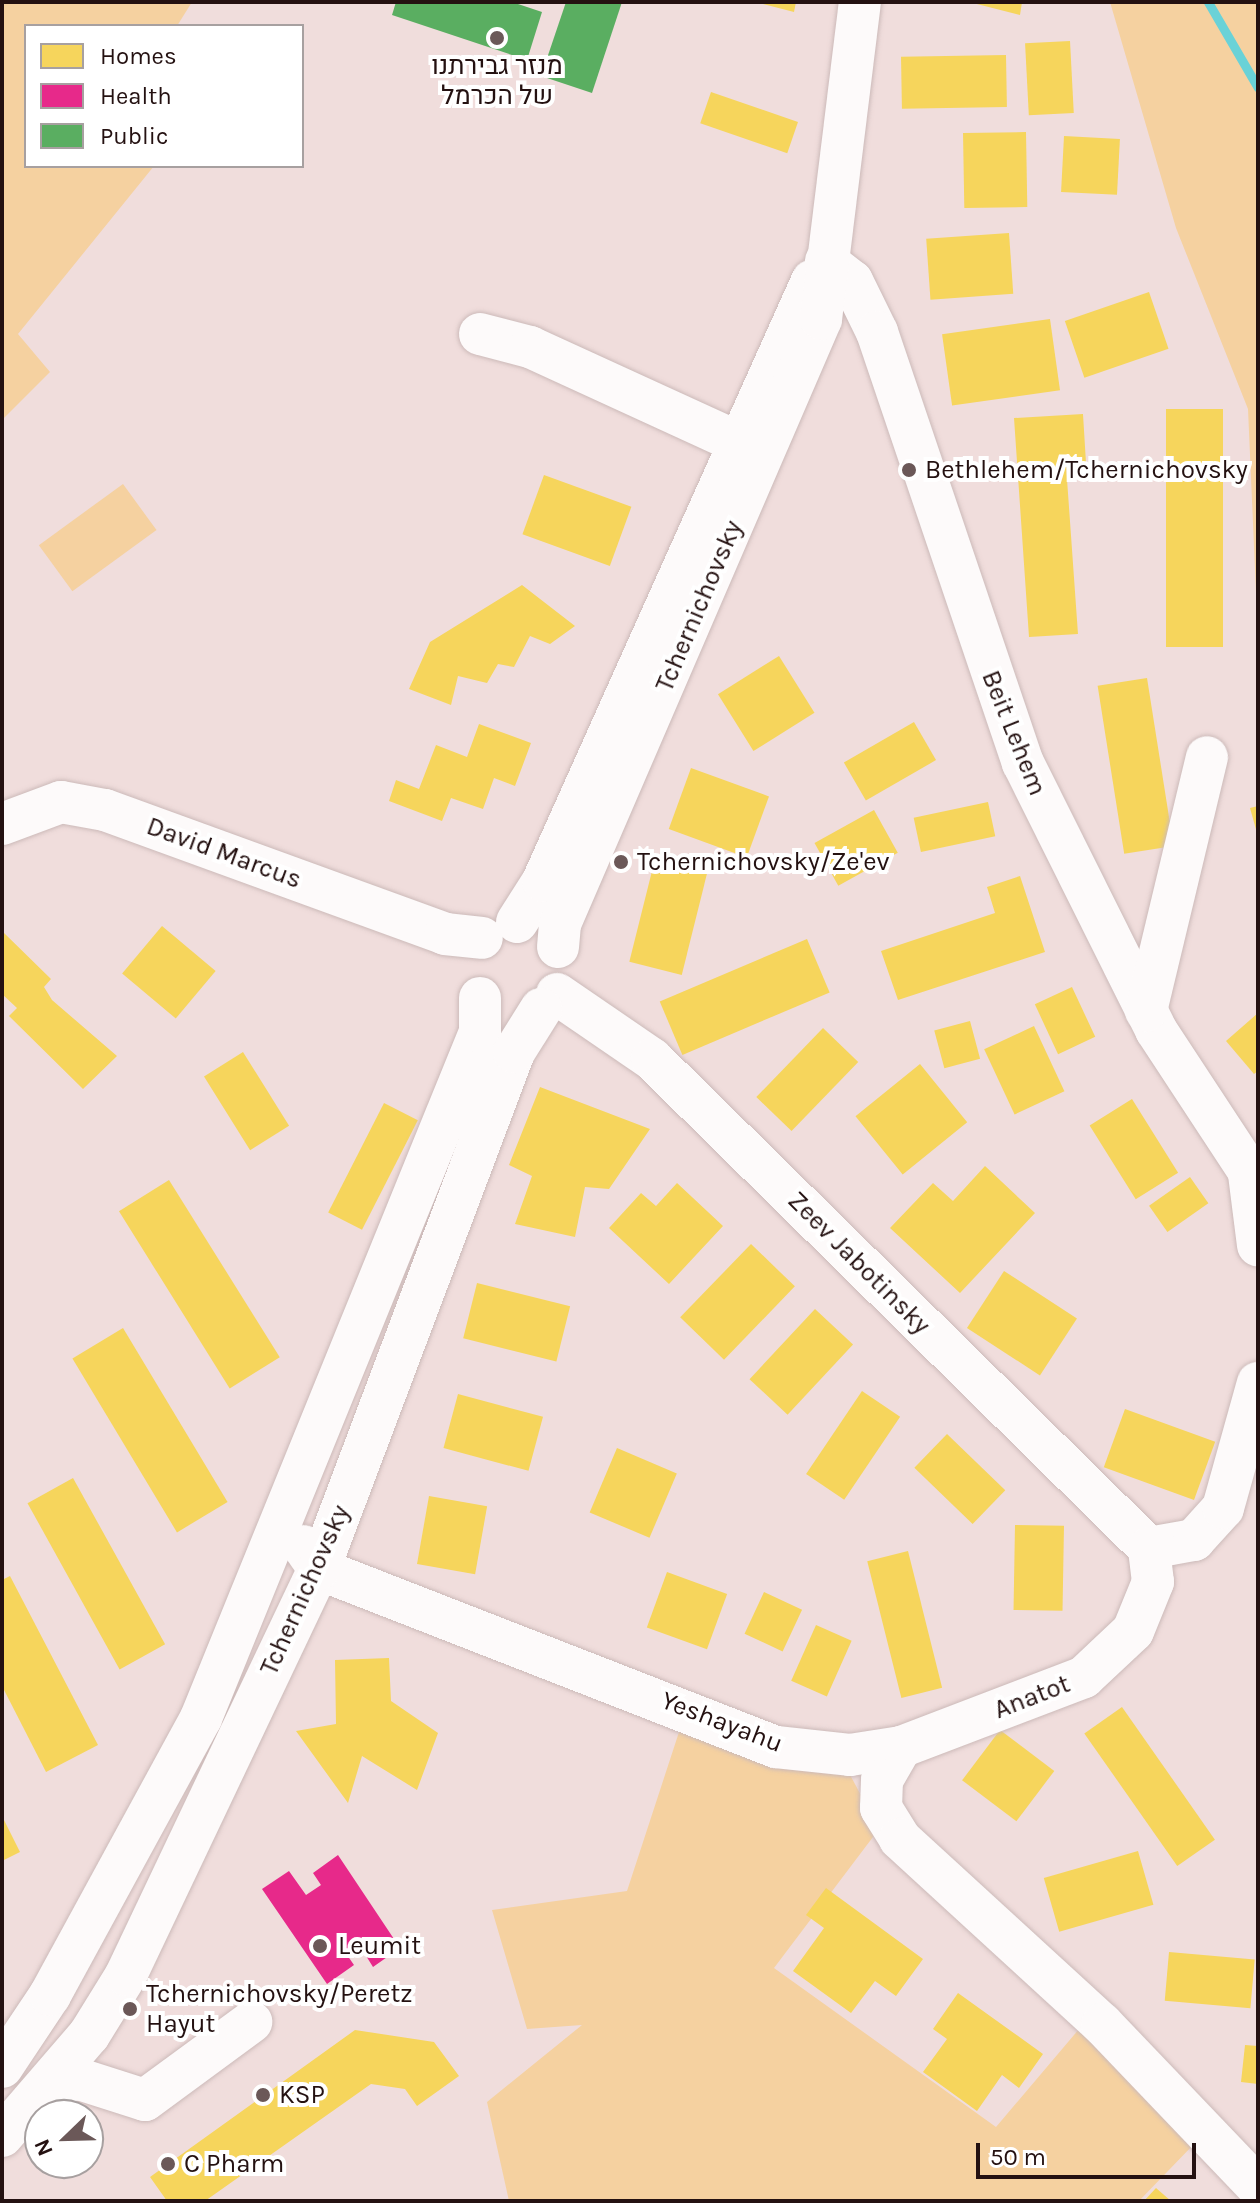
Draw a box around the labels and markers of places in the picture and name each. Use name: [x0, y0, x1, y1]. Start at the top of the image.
marker: מנזר גבירתנו של הכרמל: [488, 29, 506, 47]
place label: מנזר גבירתנו של הכרמל: [431, 50, 563, 112]
place label: Bethlehem/Tchernichovsky: [925, 454, 1248, 486]
marker: Bethlehem/Tchernichovsky: [900, 461, 918, 479]
place label: Tchernichovsky/Ze'ev: [637, 846, 890, 878]
marker: Tchernichovsky/Ze'ev: [612, 853, 630, 871]
place label: Leumit: [338, 1930, 421, 1962]
marker: Leumit: [309, 1935, 331, 1957]
place label: Tchernichovsky/Peretz Hayut: [146, 1978, 413, 2040]
marker: Tchernichovsky/Peretz Hayut: [121, 2000, 139, 2018]
place label: KSP: [279, 2079, 325, 2111]
marker: KSP: [254, 2086, 272, 2104]
place label: C Pharm: [184, 2148, 284, 2180]
marker: C Pharm: [159, 2155, 177, 2173]

